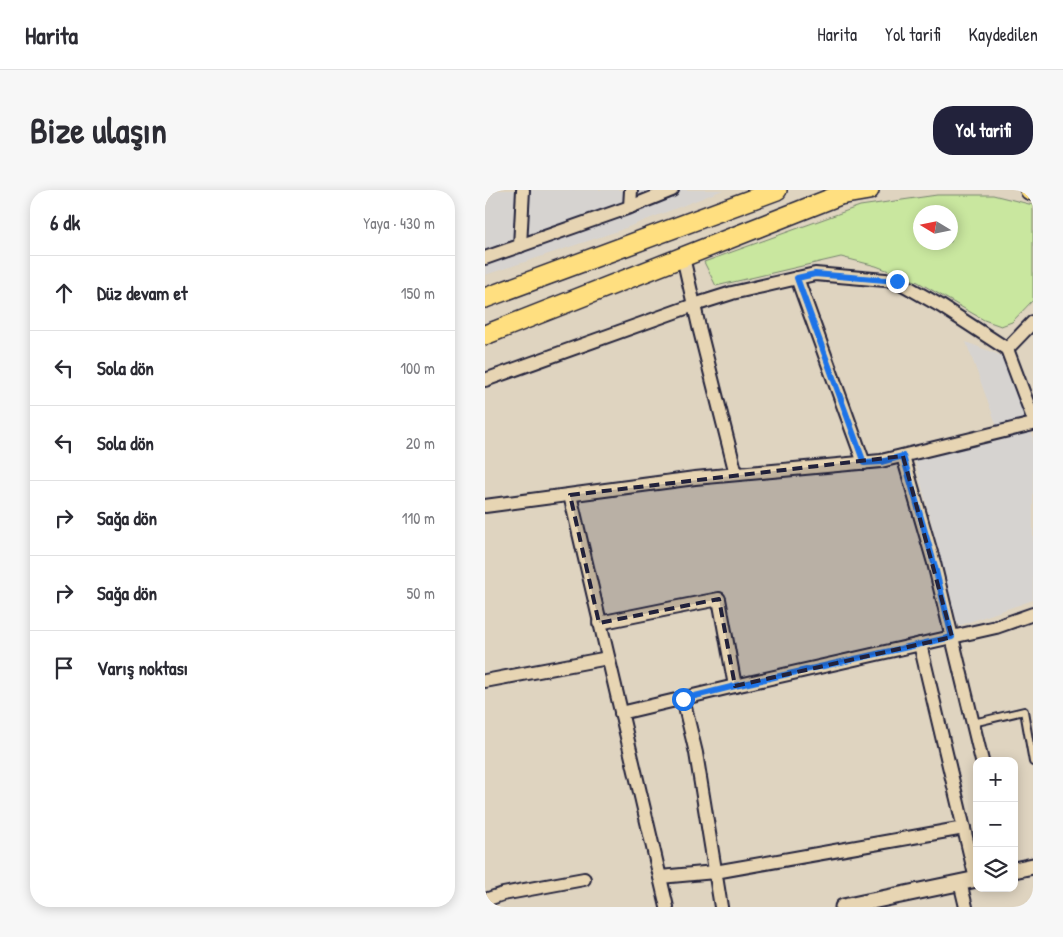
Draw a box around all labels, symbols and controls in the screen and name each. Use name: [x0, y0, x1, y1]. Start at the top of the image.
text: Harita: [25, 19, 78, 51]
text: Harita: [817, 22, 857, 47]
text: Yol tarifi: [885, 22, 941, 47]
text: Kaydedilen: [969, 22, 1038, 47]
button: Yol tarifi: [933, 106, 1033, 155]
text: Bize ulaşın: [30, 107, 167, 154]
north arrow: [913, 205, 958, 250]
text: 6 dk: [50, 208, 80, 237]
text: Yaya · 430 m: [363, 212, 435, 234]
route end: [886, 270, 909, 293]
icon: ahead: [50, 279, 78, 307]
text: Düz devam et: [97, 280, 188, 306]
text: 150 m: [401, 282, 435, 304]
icon: left: [50, 354, 78, 382]
text: Sola dön: [97, 355, 154, 381]
text: 100 m: [400, 357, 435, 379]
icon: left: [50, 429, 78, 457]
text: Sola dön: [97, 430, 154, 456]
text: 20 m: [406, 432, 435, 454]
icon: right: [50, 504, 78, 532]
text: Sağa dön: [97, 505, 157, 531]
text: 110 m: [402, 507, 435, 529]
icon: right: [50, 579, 78, 607]
text: Sağa dön: [97, 580, 157, 606]
text: 50 m: [407, 582, 435, 604]
icon: arrive: [50, 654, 78, 682]
text: Varış noktası: [97, 655, 188, 681]
route start: [672, 688, 695, 711]
map controls: [973, 757, 1018, 892]
button: +: [973, 757, 1018, 802]
button: −: [973, 802, 1018, 847]
button: layers: [973, 847, 1018, 892]

